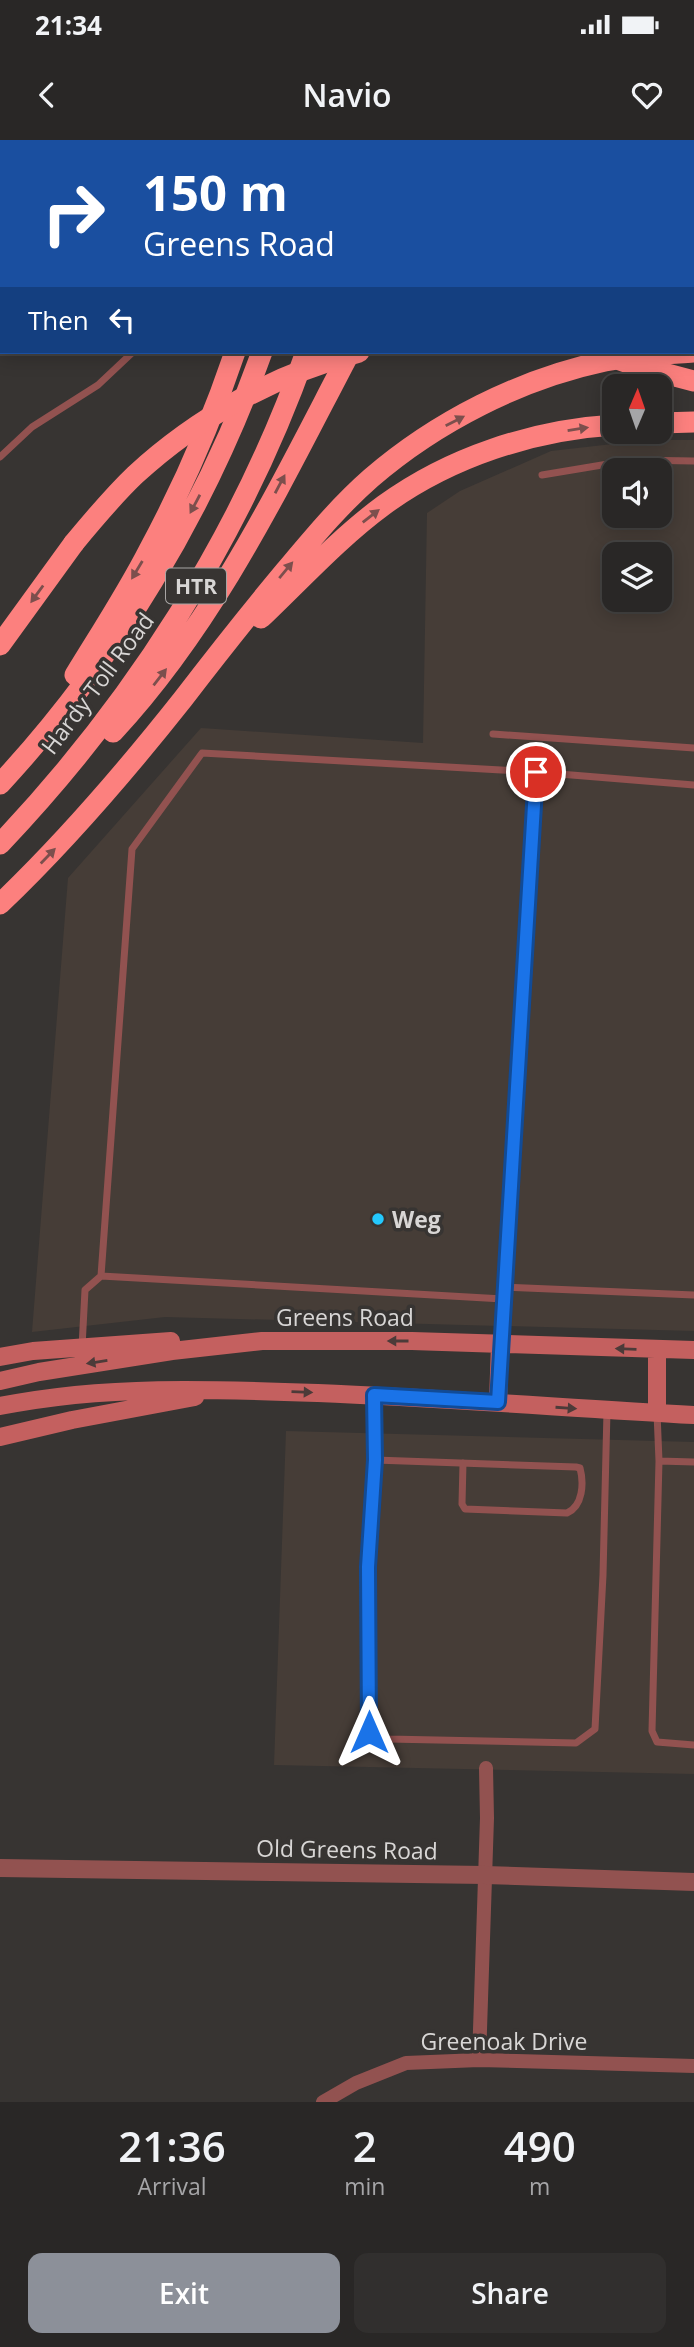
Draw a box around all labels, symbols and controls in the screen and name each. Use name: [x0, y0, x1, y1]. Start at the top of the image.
text: 21:34: [35, 7, 102, 43]
text: Navio: [302, 73, 392, 116]
icon: back: [28, 76, 66, 114]
icon: heart: [628, 76, 666, 114]
text: 150 m: [143, 159, 288, 225]
icon: right: [28, 168, 119, 259]
text: Greens Road: [143, 222, 335, 265]
icon: left: [103, 301, 141, 339]
text: Then: [28, 302, 89, 338]
north arrow: [602, 374, 672, 444]
map controls: [602, 374, 672, 612]
one-way arrow: [445, 415, 465, 426]
one-way arrow: [568, 423, 590, 434]
button: sound: [602, 458, 672, 528]
one-way arrow: [275, 474, 286, 494]
one-way arrow: [190, 494, 201, 514]
one-way arrow: [362, 509, 380, 523]
button: layers: [602, 542, 672, 612]
one-way arrow: [131, 561, 144, 580]
one-way arrow: [278, 561, 293, 579]
road number: HTR: [166, 568, 226, 604]
one-way arrow: [30, 585, 44, 603]
street label: Hardy Toll Road: [33, 606, 161, 760]
one-way arrow: [152, 668, 167, 685]
pin: [506, 742, 566, 802]
icon: arrive: [517, 753, 555, 791]
one-way arrow: [40, 847, 57, 864]
place label: Weg: [392, 1203, 441, 1235]
marker: Weg: [370, 1211, 386, 1227]
street label: Greens Road: [276, 1301, 414, 1333]
one-way arrow: [387, 1335, 409, 1347]
one-way arrow: [615, 1343, 637, 1354]
one-way arrow: [86, 1357, 108, 1368]
one-way arrow: [291, 1387, 313, 1398]
one-way arrow: [555, 1403, 577, 1414]
position arrow: [332, 1695, 406, 1769]
street label: Old Greens Road: [256, 1831, 438, 1867]
street label: Greenoak Drive: [420, 2025, 588, 2057]
text: 21:36: [118, 2117, 226, 2174]
text: 2: [353, 2117, 377, 2174]
text: 490: [504, 2117, 576, 2174]
text: Arrival: [137, 2170, 207, 2202]
text: min: [344, 2170, 385, 2202]
text: m: [529, 2170, 550, 2202]
button: Exit: [28, 2253, 340, 2333]
button: Share: [354, 2253, 666, 2333]

